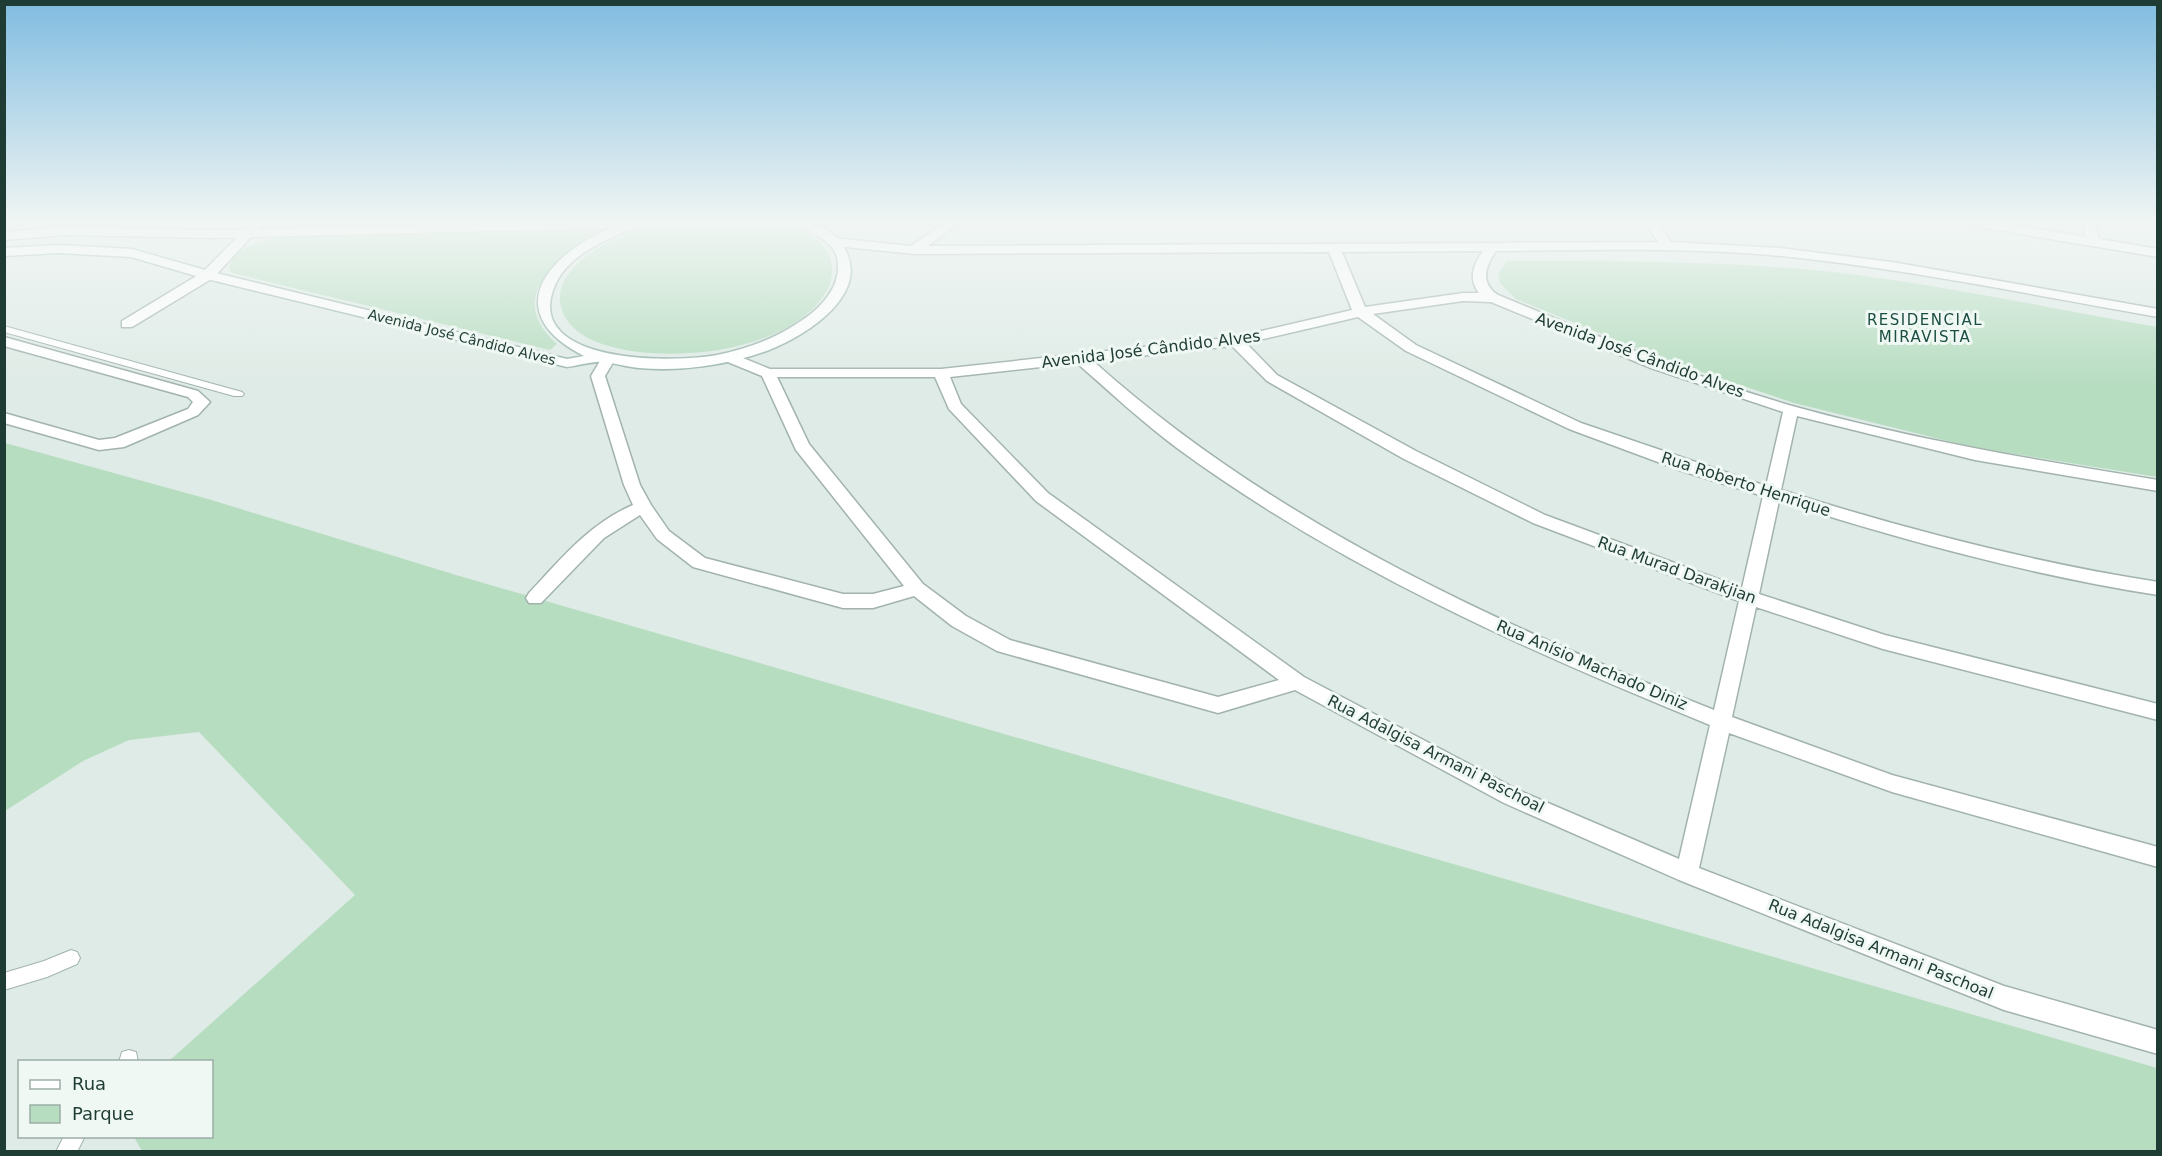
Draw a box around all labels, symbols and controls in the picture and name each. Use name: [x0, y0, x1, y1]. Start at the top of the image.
street label: Avenida José Cândido Alves: [366, 306, 558, 368]
street label: Avenida José Cândido Alves: [1533, 308, 1747, 402]
district label: RESIDENCIAL MIRAVISTA: [1867, 311, 1983, 346]
street label: Avenida José Cândido Alves: [1040, 326, 1262, 372]
street label: Rua Roberto Henrique: [1659, 448, 1833, 520]
street label: Rua Murad Darakjian: [1595, 532, 1759, 608]
street label: Rua Anísio Machado Diniz: [1494, 616, 1690, 714]
street label: Rua Adalgisa Armani Paschoal: [1324, 691, 1548, 817]
street label: Rua Adalgisa Armani Paschoal: [1766, 895, 1996, 1003]
legend: [18, 1060, 213, 1138]
text: Rua: [72, 1073, 106, 1094]
text: Parque: [72, 1103, 134, 1124]

